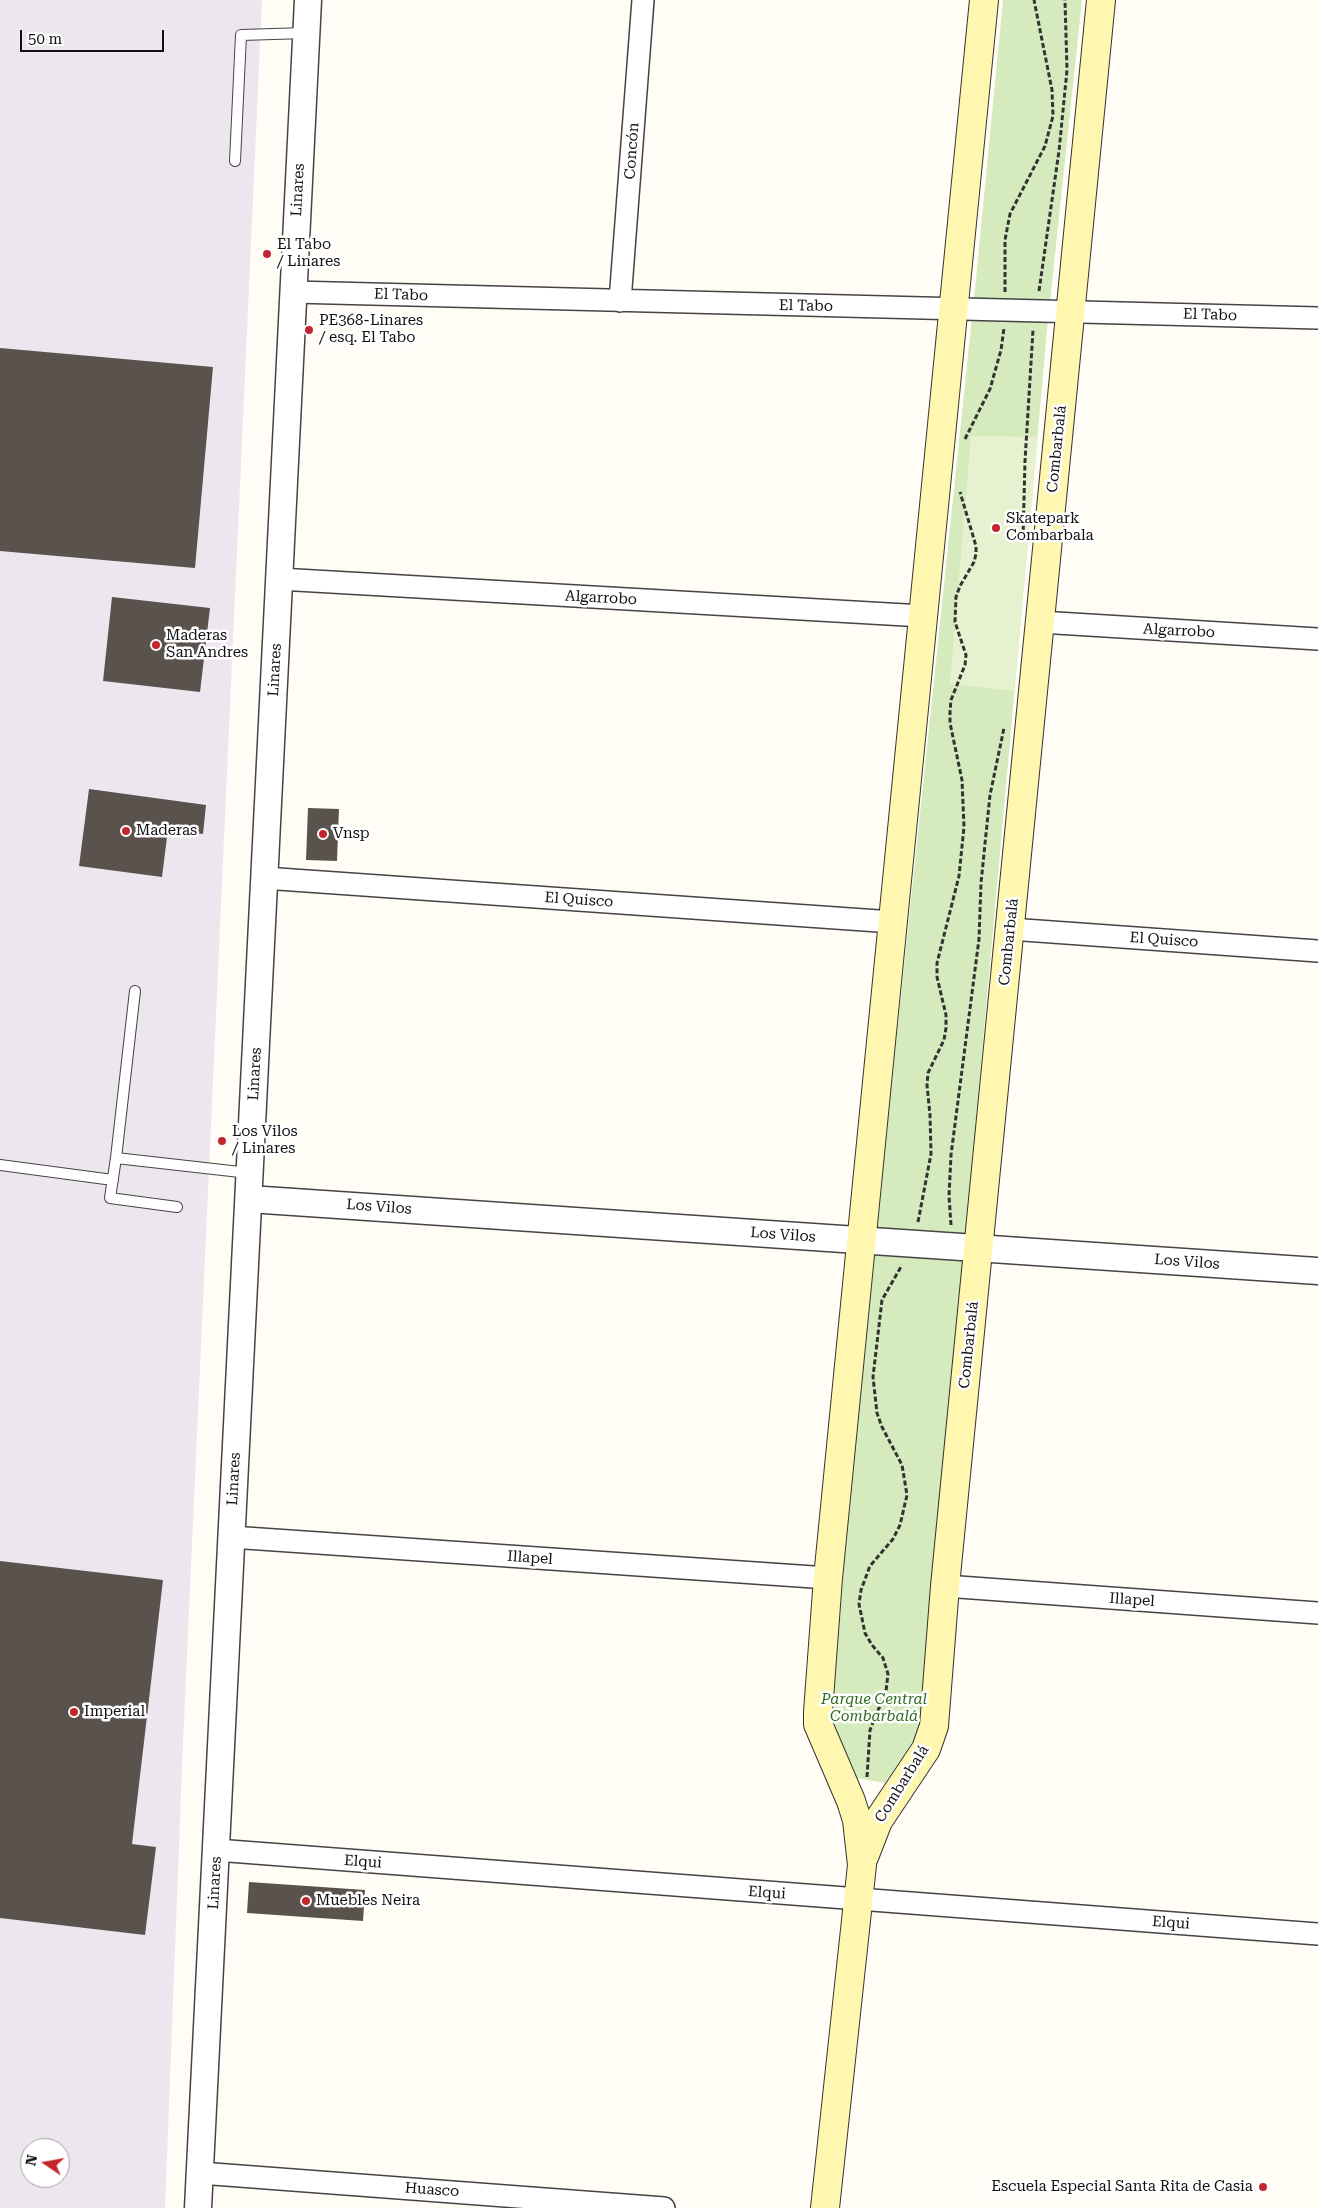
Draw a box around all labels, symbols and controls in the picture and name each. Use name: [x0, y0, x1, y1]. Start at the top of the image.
scale bar: [22, 20, 166, 52]
text: 50 m: [28, 30, 62, 48]
street label: Concón: [621, 122, 643, 180]
street label: Linares: [288, 163, 308, 217]
place label: El Tabo / Linares: [277, 236, 340, 271]
marker: El Tabo / Linares: [261, 248, 273, 260]
street label: El Tabo: [374, 285, 428, 305]
street label: El Tabo: [779, 297, 833, 315]
street label: El Tabo: [1183, 305, 1237, 325]
place label: PE368-Linares / esq. El Tabo: [319, 312, 423, 347]
marker: PE368-Linares / esq. El Tabo: [303, 324, 315, 336]
street label: Combarbalá: [1043, 404, 1071, 494]
place label: Skatepark Combarbala: [1006, 510, 1094, 545]
marker: Skatepark Combarbala: [990, 522, 1002, 534]
street label: Algarrobo: [565, 587, 637, 609]
street label: Algarrobo: [1143, 620, 1215, 642]
place label: Maderas San Andres: [166, 627, 248, 662]
marker: Maderas San Andres: [150, 639, 162, 651]
street label: Linares: [265, 643, 285, 697]
place label: Maderas: [136, 822, 197, 840]
marker: Maderas: [120, 825, 132, 837]
place label: Vnsp: [333, 825, 370, 843]
marker: Vnsp: [317, 828, 329, 840]
street label: El Quisco: [544, 889, 614, 911]
street label: Combarbalá: [995, 897, 1023, 987]
street label: El Quisco: [1129, 929, 1199, 951]
street label: Linares: [245, 1047, 265, 1101]
place label: Los Vilos / Linares: [232, 1123, 298, 1158]
marker: Los Vilos / Linares: [216, 1135, 228, 1147]
street label: Los Vilos: [346, 1196, 412, 1218]
street label: Los Vilos: [750, 1224, 816, 1246]
street label: Los Vilos: [1154, 1251, 1220, 1273]
street label: Combarbalá: [955, 1300, 983, 1390]
street label: Linares: [224, 1452, 244, 1506]
street label: Illapel: [507, 1547, 553, 1569]
street label: Illapel: [1109, 1589, 1155, 1611]
park label: Parque Central Combarbalá: [821, 1691, 927, 1726]
place label: Imperial: [84, 1703, 145, 1721]
marker: Imperial: [68, 1706, 80, 1718]
street label: Combarbalá: [871, 1742, 933, 1826]
street label: Elqui: [343, 1852, 383, 1872]
street label: Linares: [205, 1856, 225, 1910]
street label: Elqui: [747, 1883, 787, 1903]
place label: Muebles Neira: [316, 1892, 420, 1910]
marker: Muebles Neira: [300, 1895, 312, 1907]
street label: Elqui: [1151, 1913, 1191, 1933]
north arrow: [20, 2138, 70, 2188]
text: N: [22, 2153, 40, 2167]
place label: Escuela Especial Santa Rita de Casia: [991, 2178, 1253, 2196]
street label: Huasco: [404, 2179, 460, 2201]
marker: Escuela Especial Santa Rita de Casia: [1257, 2181, 1269, 2193]

